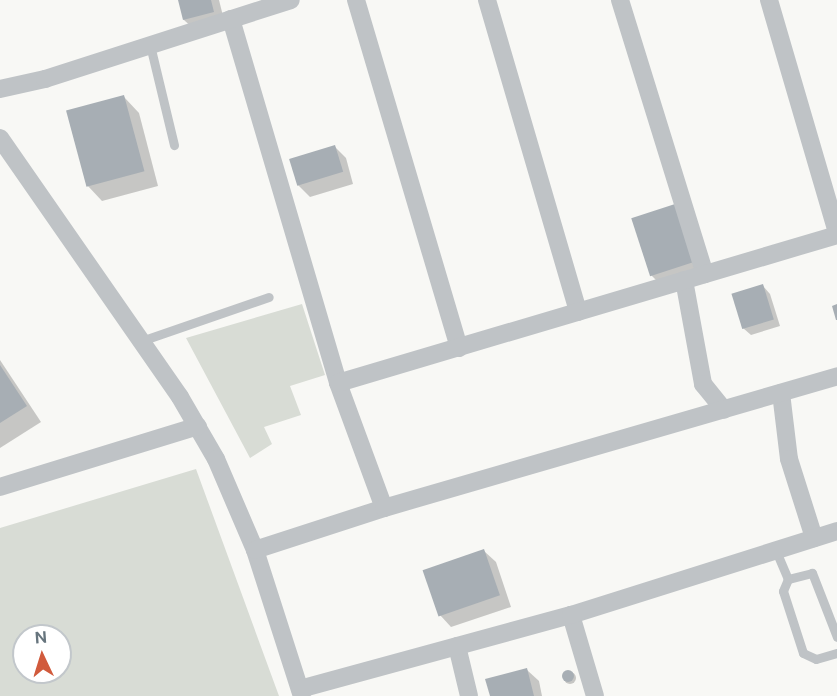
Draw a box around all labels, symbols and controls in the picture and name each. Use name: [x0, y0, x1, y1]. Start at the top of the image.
north arrow: [12, 624, 72, 684]
text: N: [34, 628, 48, 647]

